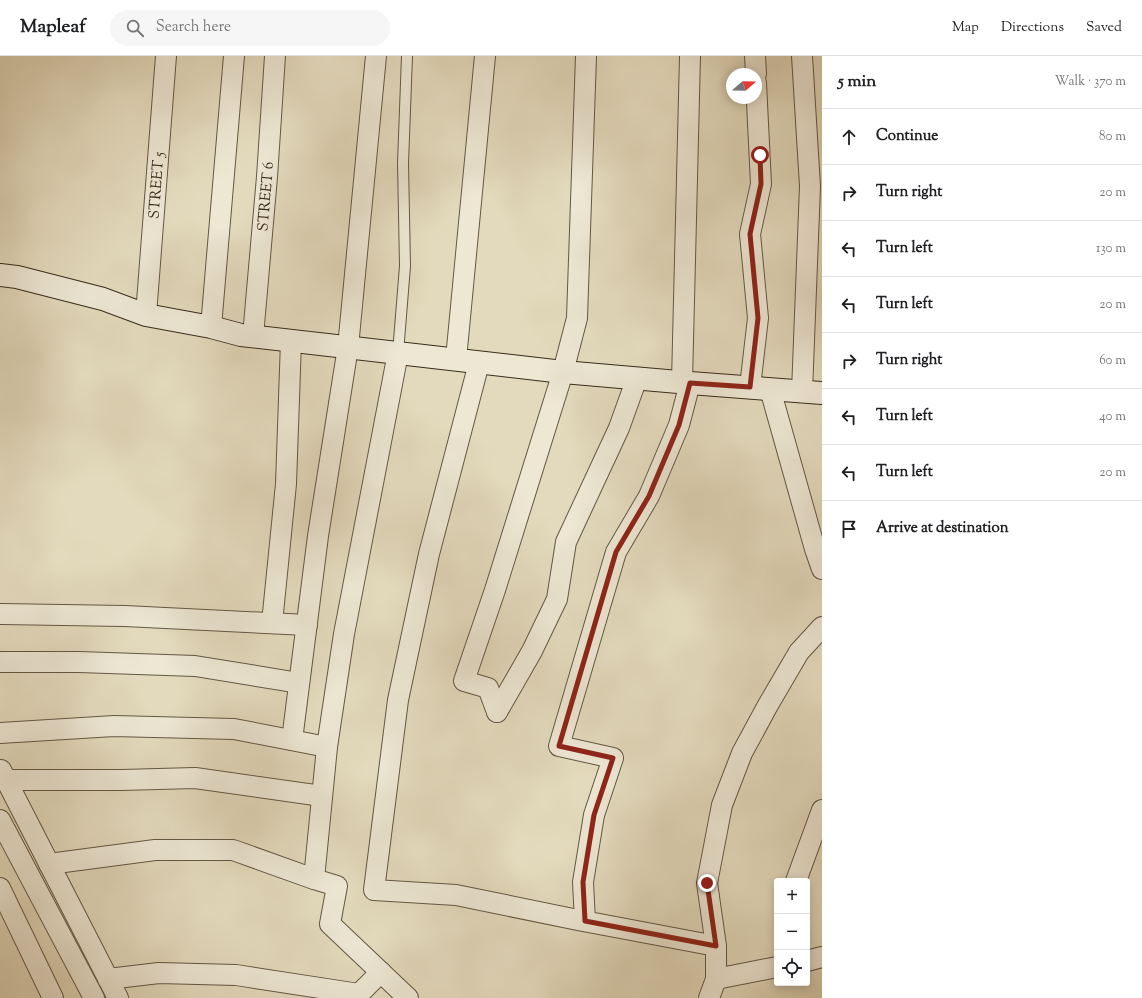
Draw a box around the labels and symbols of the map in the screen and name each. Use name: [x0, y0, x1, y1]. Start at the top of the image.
north arrow: [726, 68, 762, 104]
route start: [751, 146, 769, 164]
street label: STREET 5: [144, 151, 171, 220]
street label: STREET 6: [253, 161, 280, 232]
route end: [698, 874, 716, 892]

